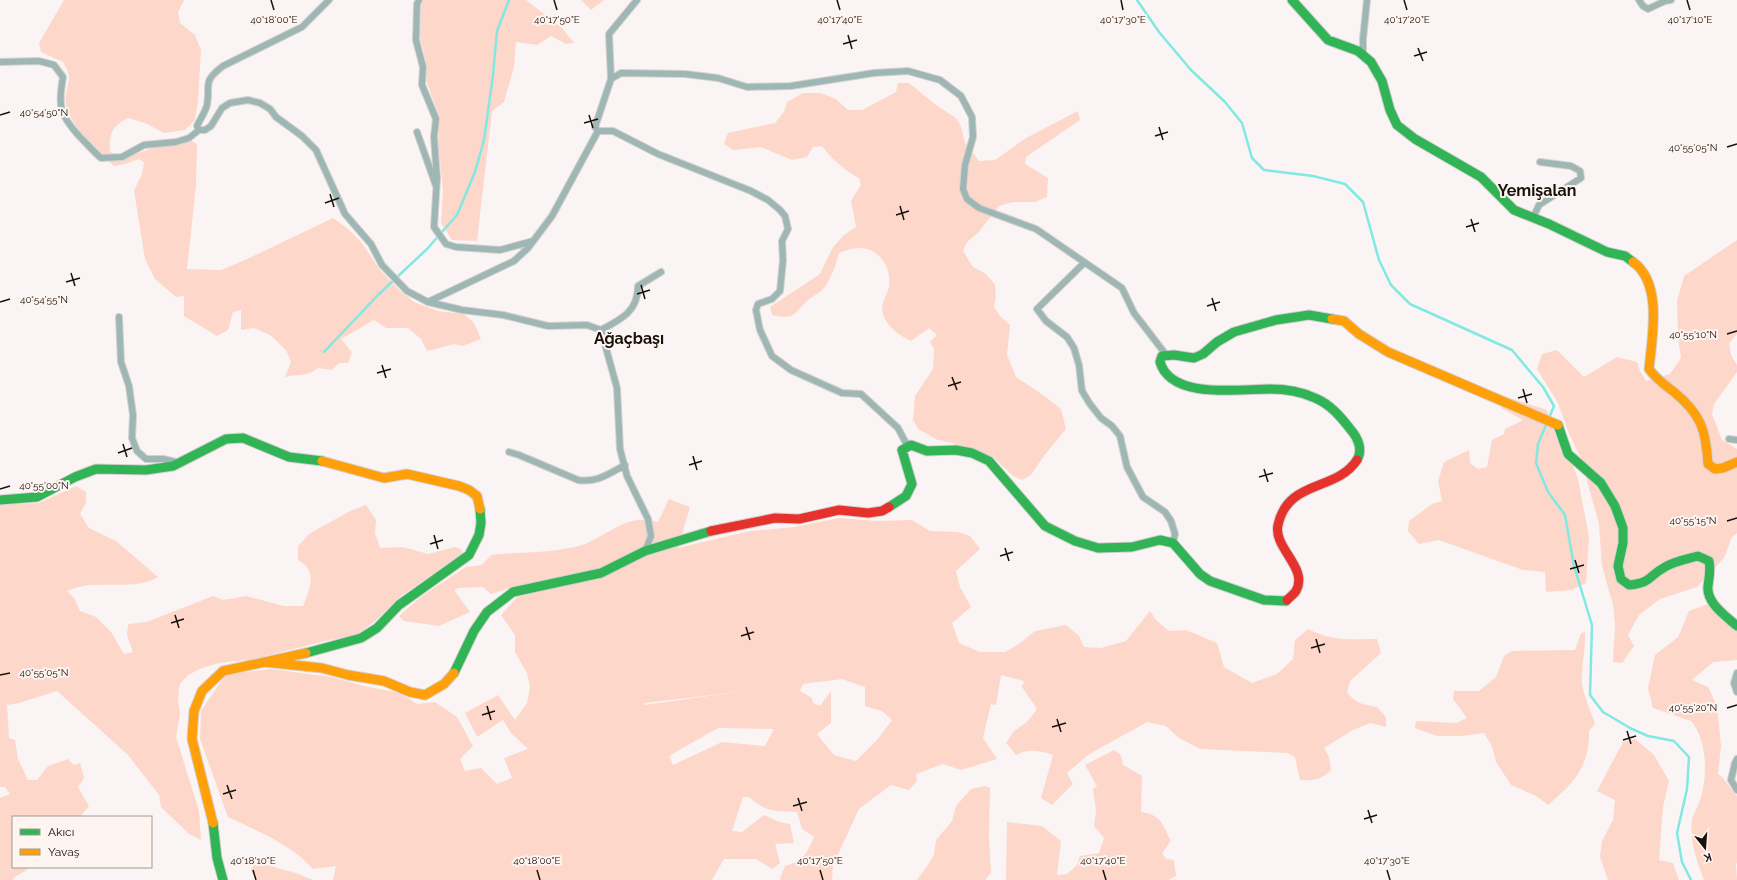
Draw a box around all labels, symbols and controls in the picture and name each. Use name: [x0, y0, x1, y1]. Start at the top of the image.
text: 40°18'00"E: [250, 14, 298, 25]
text: 40°17'50"E: [534, 14, 580, 25]
text: 40°17'40"E: [817, 14, 863, 25]
text: 40°17'30"E: [1100, 14, 1146, 25]
text: 40°17'20"E: [1384, 14, 1430, 25]
text: 40°17'10"E: [1668, 14, 1712, 25]
text: 40°54'50"N: [20, 107, 68, 118]
text: 40°55'05"N: [1669, 142, 1717, 153]
district label: Yemişalan: [1498, 181, 1576, 200]
text: 40°54'55"N: [20, 294, 68, 305]
district label: Ağaçbaşı: [594, 329, 664, 348]
text: 40°55'10"N: [1669, 329, 1717, 340]
text: 40°55'00"N: [19, 480, 69, 491]
text: 40°55'15"N: [1669, 515, 1717, 526]
text: 40°55'05"N: [20, 667, 68, 678]
text: 40°55'20"N: [1669, 702, 1717, 713]
legend: [12, 816, 152, 868]
text: Akıcı: [48, 825, 74, 839]
north arrow: [1685, 828, 1725, 868]
text: Yavaş: [48, 845, 80, 859]
text: K: [1702, 850, 1713, 865]
text: 40°18'10"E: [230, 855, 276, 866]
text: 40°18'00"E: [513, 855, 561, 866]
text: 40°17'50"E: [797, 855, 843, 866]
text: 40°17'40"E: [1080, 855, 1126, 866]
text: 40°17'30"E: [1364, 855, 1410, 866]

